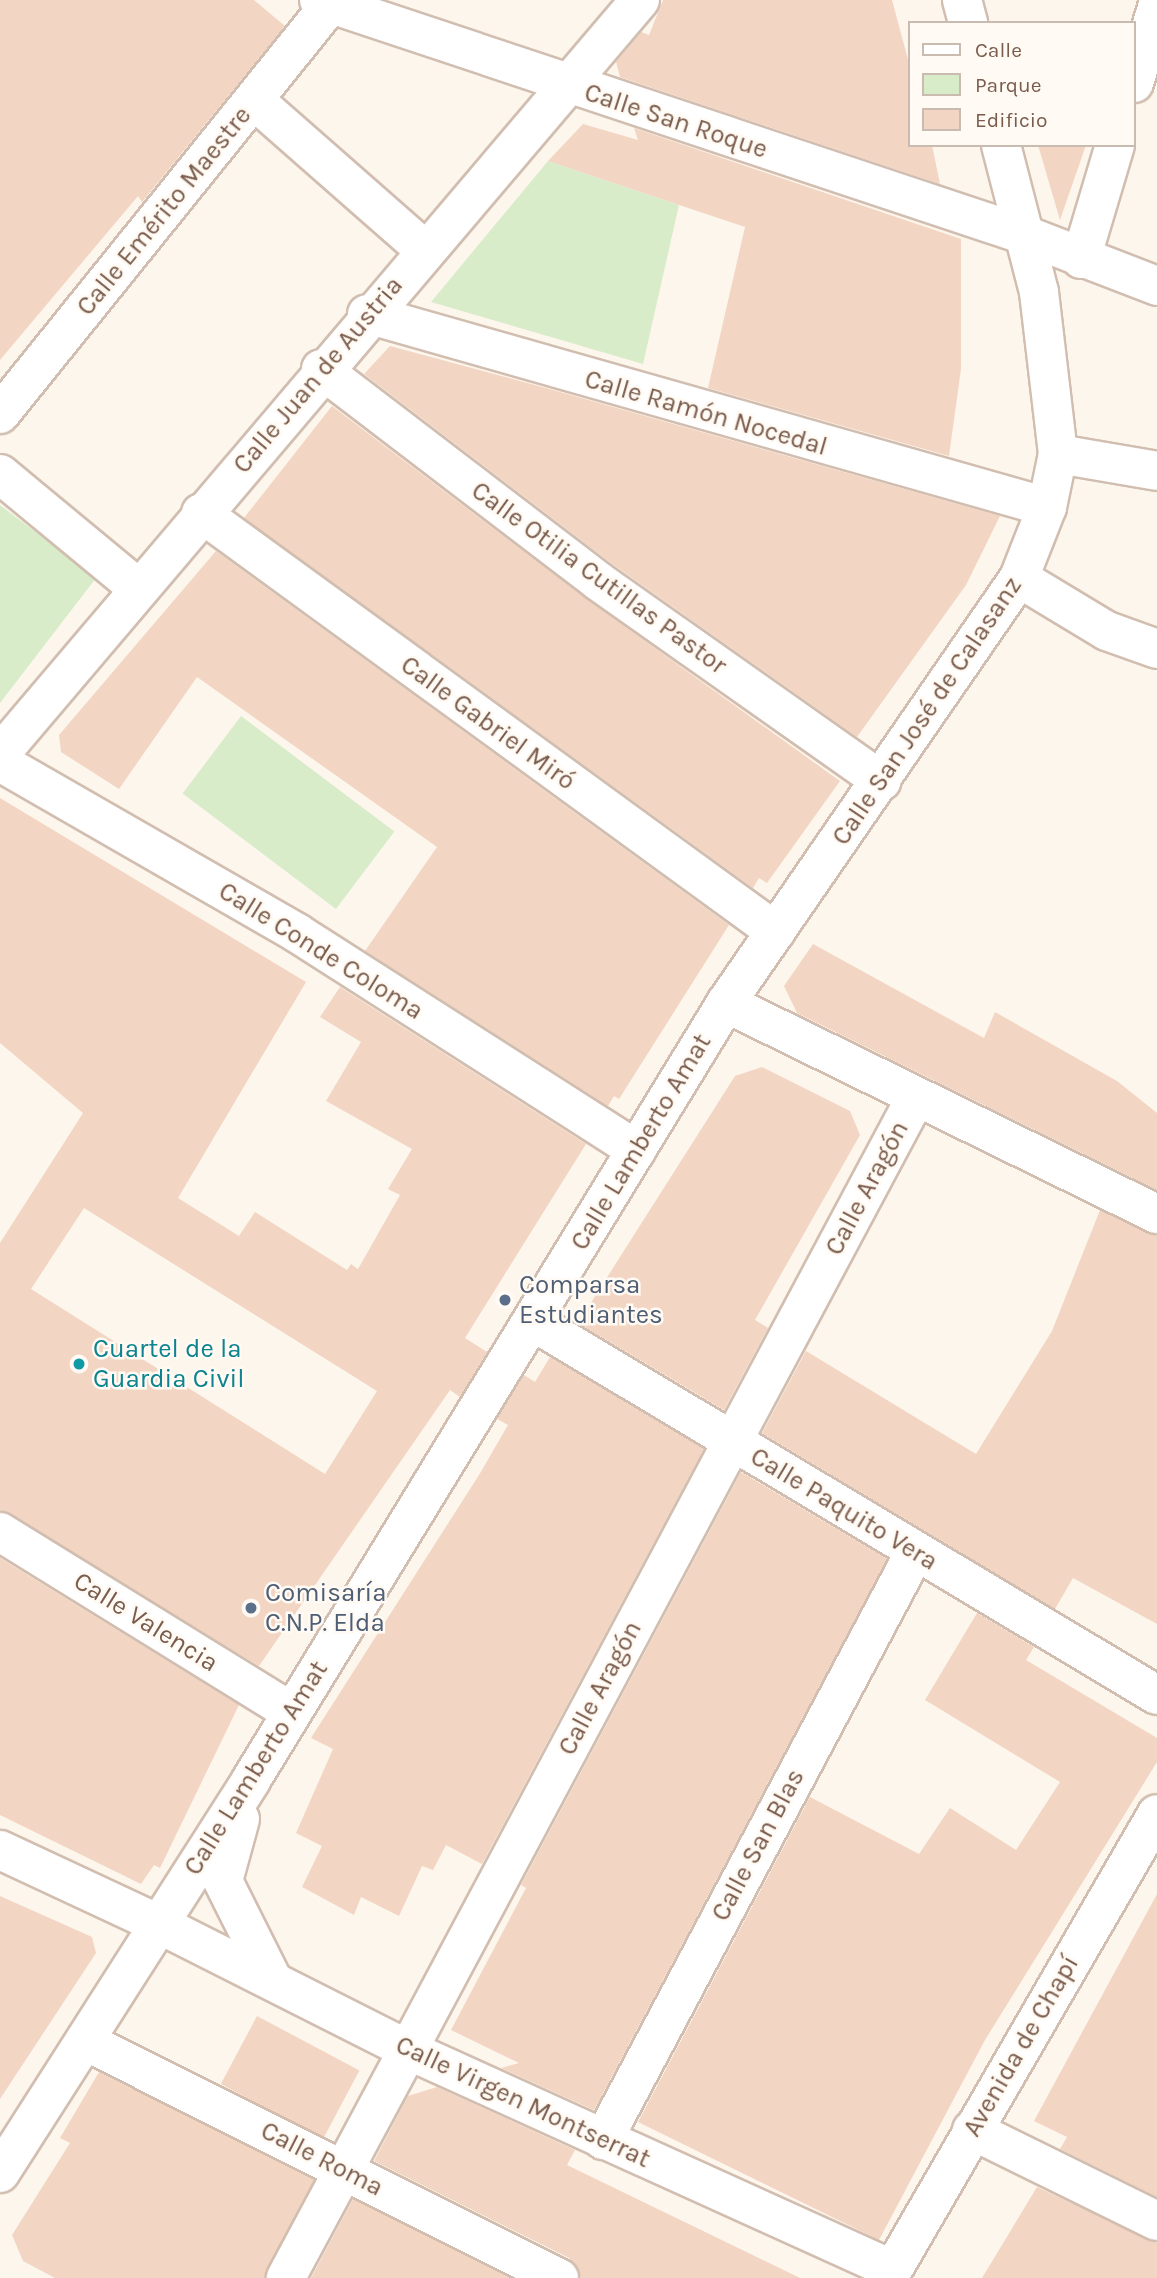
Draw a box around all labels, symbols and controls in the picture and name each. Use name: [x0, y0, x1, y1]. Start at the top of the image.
legend: [908, 21, 1136, 147]
text: Calle: [975, 38, 1022, 62]
text: Parque: [975, 73, 1042, 97]
street label: Calle San Roque: [581, 77, 771, 165]
street label: Calle Emérito Maestre: [70, 100, 258, 322]
text: Edificio: [975, 108, 1048, 132]
street label: Calle Juan de Austria: [227, 270, 409, 480]
street label: Calle Ramón Nocedal: [581, 363, 831, 463]
street label: Calle Otilia Cutillas Pastor: [465, 475, 733, 681]
street label: Calle San José de Calasanz: [825, 571, 1029, 851]
street label: Calle Gabriel Miró: [395, 649, 581, 797]
street label: Calle Conde Coloma: [213, 875, 429, 1027]
street label: Calle Lamberto Amat: [564, 1028, 718, 1256]
street label: Calle Aragón: [819, 1116, 915, 1260]
place label: Comparsa Estudiantes: [519, 1269, 663, 1330]
marker: Comparsa Estudiantes: [497, 1292, 513, 1308]
place label: Cuartel de la Guardia Civil: [93, 1333, 245, 1394]
marker: Cuartel de la Guardia Civil: [71, 1356, 87, 1372]
street label: Calle Paquito Vera: [745, 1441, 943, 1577]
street label: Calle Valencia: [68, 1565, 224, 1679]
place label: Comisaría C.N.P. Elda: [265, 1577, 387, 1638]
marker: Comisaría C.N.P. Elda: [243, 1600, 259, 1616]
street label: Calle Aragón: [552, 1616, 648, 1760]
street label: Calle Lamberto Amat: [177, 1655, 335, 1881]
street label: Calle San Blas: [705, 1764, 811, 1926]
street label: Avenida de Chapí: [957, 1950, 1085, 2142]
street label: Calle Virgen Montserrat: [391, 2029, 655, 2175]
street label: Calle Roma: [256, 2115, 388, 2203]

